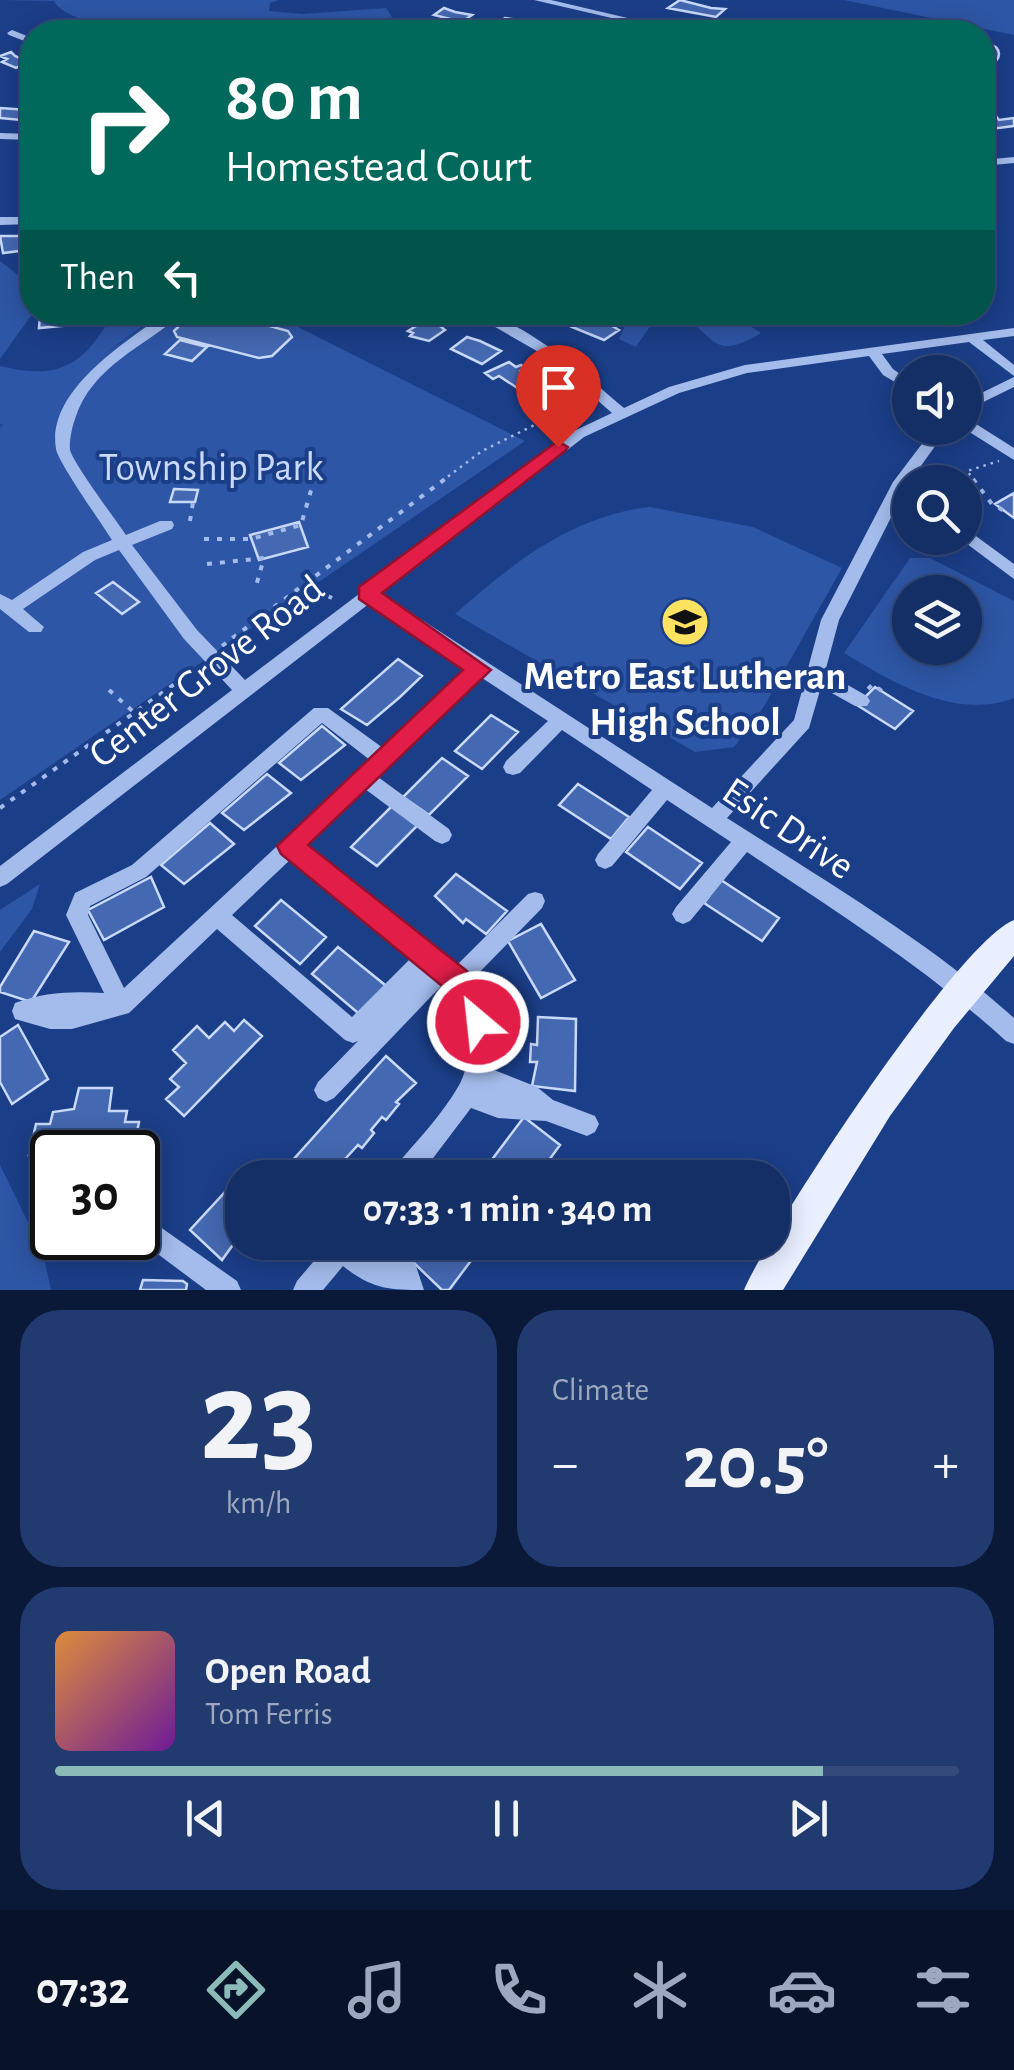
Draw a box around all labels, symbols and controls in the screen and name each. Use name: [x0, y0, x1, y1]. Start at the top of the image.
icon: right: [60, 60, 190, 190]
text: 80 m: [225, 63, 363, 133]
text: Homestead Court: [225, 145, 532, 190]
icon: left: [155, 250, 210, 305]
text: Then: [60, 259, 135, 297]
pin: [516, 345, 601, 448]
map controls: [892, 355, 982, 665]
button: sound: [892, 355, 982, 445]
icon: arrive: [531, 360, 586, 415]
park label: Township Park: [99, 448, 323, 488]
button: search: [892, 465, 982, 555]
street label: Center Grove Road: [82, 568, 332, 776]
button: layers: [892, 575, 982, 665]
school or university icon: Metro East Lutheran High School: [659, 596, 711, 648]
place label: Metro East Lutheran High School: [524, 657, 846, 743]
street label: Esic Drive: [715, 771, 861, 887]
position arrow: [426, 970, 530, 1074]
speed limit sign: 30: [30, 1130, 160, 1260]
text: 07:33 · 1 min · 340 m: [363, 1191, 652, 1229]
text: 23: [200, 1354, 317, 1484]
text: Climate: [552, 1374, 649, 1406]
text: 20.5°: [683, 1427, 828, 1502]
text: −: [552, 1437, 578, 1492]
text: +: [933, 1437, 959, 1492]
text: km/h: [225, 1487, 292, 1519]
text: Open Road: [205, 1653, 371, 1691]
text: Tom Ferris: [205, 1698, 333, 1730]
icon: previous: [178, 1791, 233, 1846]
icon: pause: [479, 1791, 534, 1846]
icon: next: [781, 1791, 836, 1846]
icon: directions: [201, 1955, 271, 2025]
icon: music: [342, 1955, 412, 2025]
icon: phone: [484, 1955, 554, 2025]
icon: climate: [625, 1955, 695, 2025]
icon: car: [767, 1955, 837, 2025]
icon: filters: [908, 1955, 978, 2025]
text: 07:32: [36, 1967, 130, 2012]

